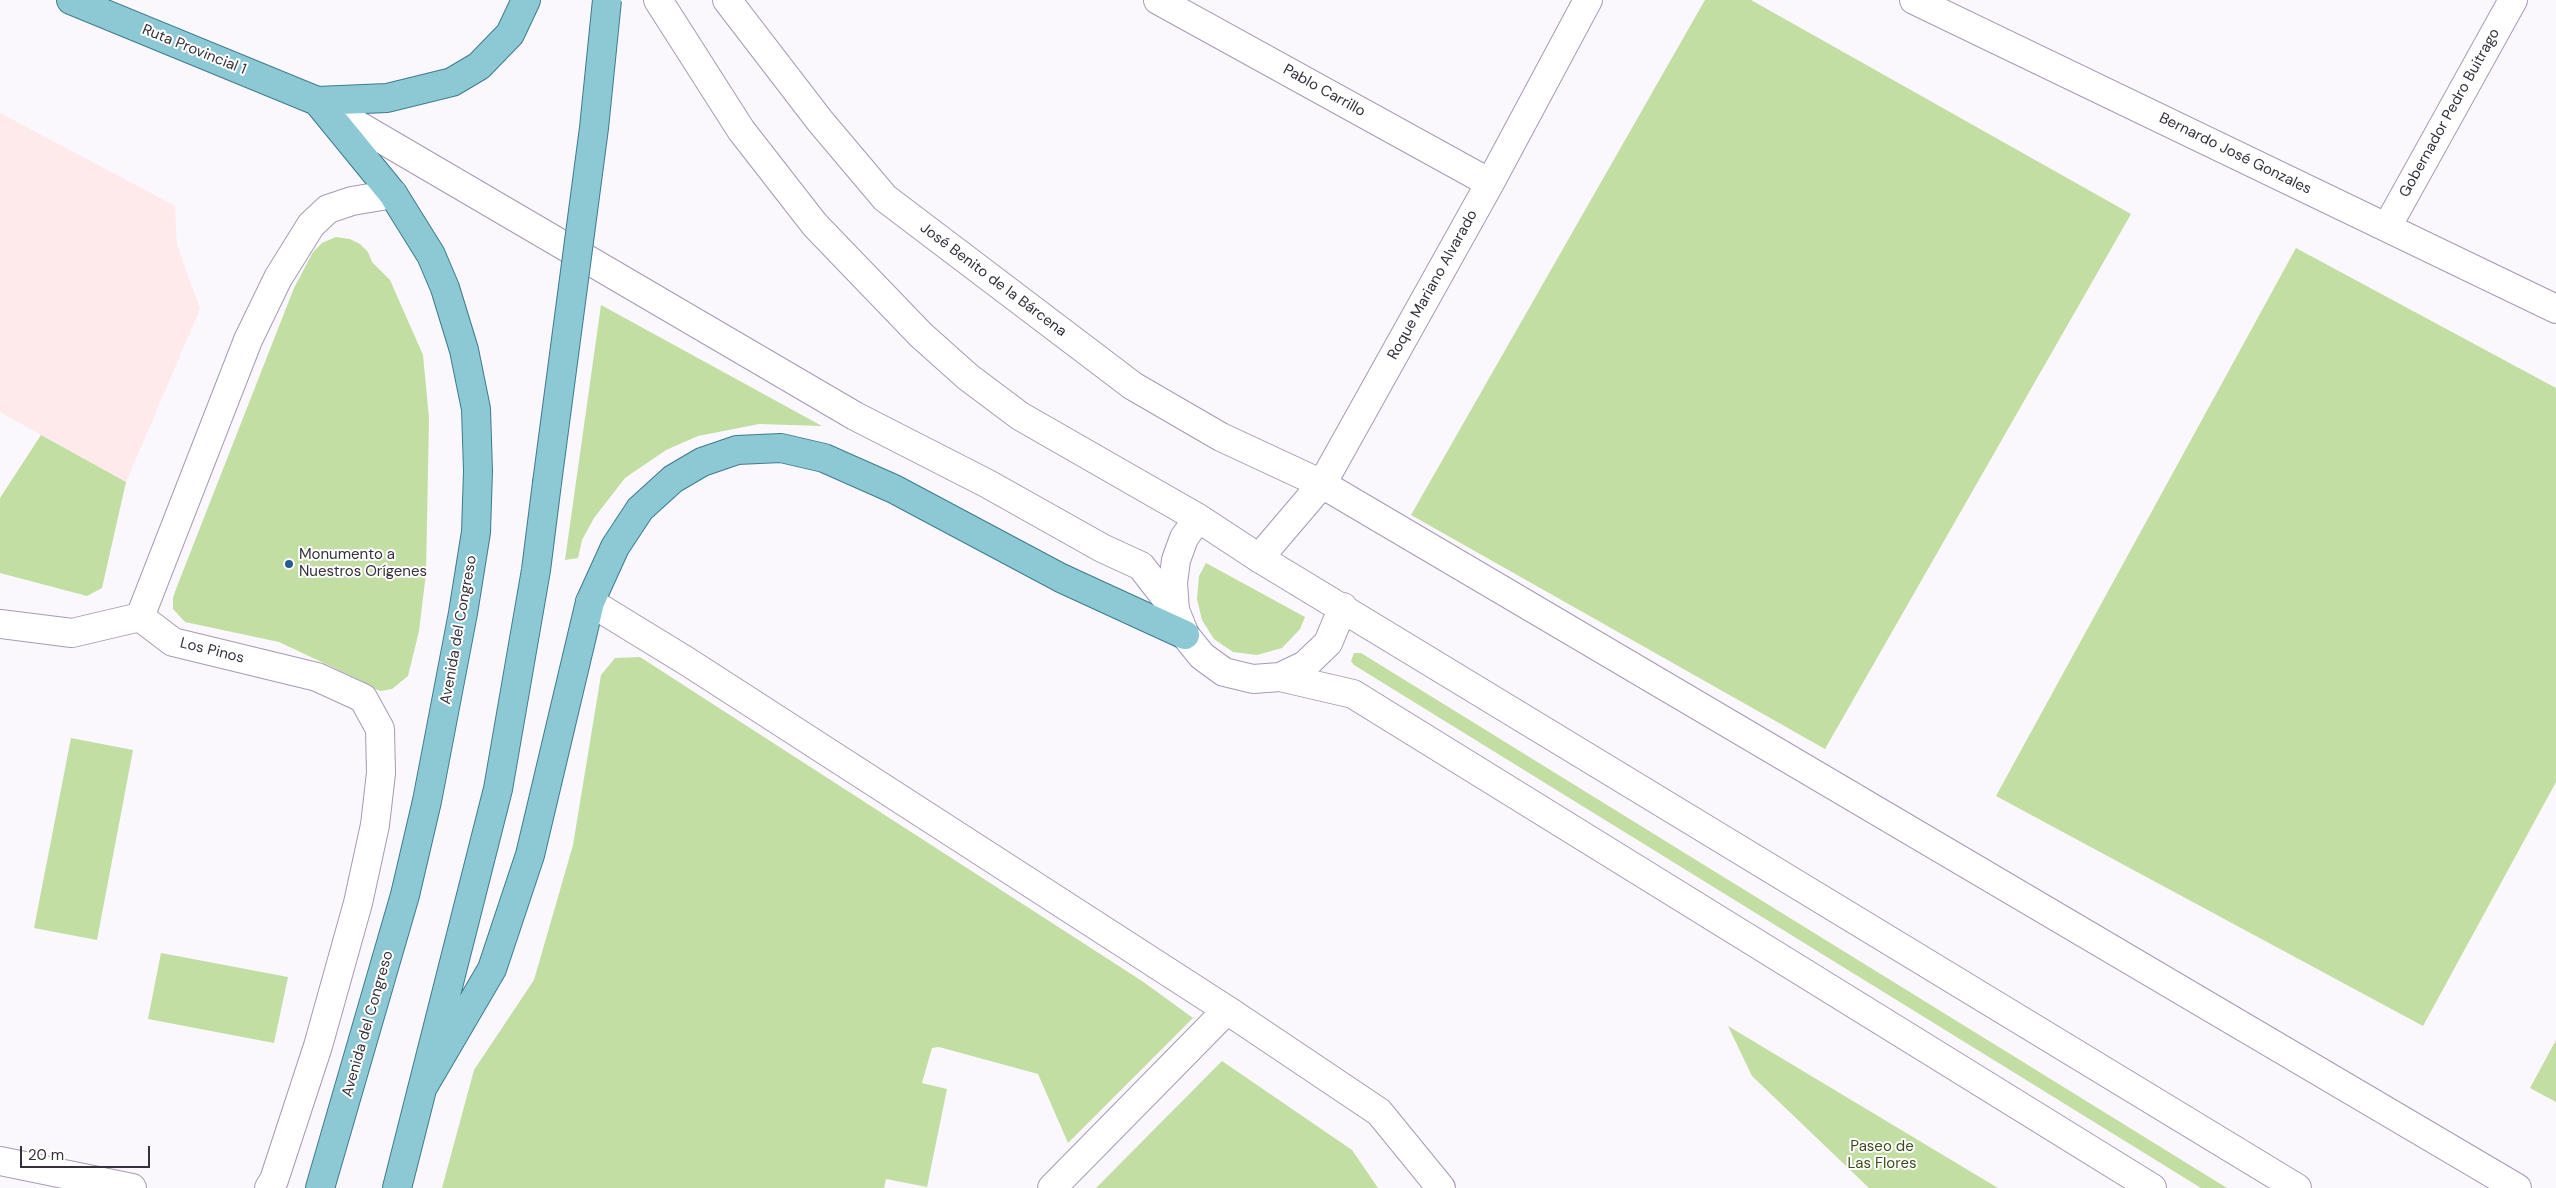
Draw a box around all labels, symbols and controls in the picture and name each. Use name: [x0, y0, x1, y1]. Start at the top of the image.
street label: Ruta Provincial 1: [139, 21, 249, 79]
street label: Gobernador Pedro Buitrago: [2396, 25, 2504, 201]
street label: Pablo Carrillo: [1280, 61, 1368, 121]
street label: Bernardo José Gonzales: [2156, 109, 2314, 199]
street label: Roque Mariano Alvarado: [1384, 207, 1482, 363]
street label: José Benito de la Bárcena: [916, 219, 1070, 341]
place label: Monumento a Nuestros Orígenes: [299, 546, 427, 581]
street label: Avenida del Congreso: [437, 554, 481, 706]
marker: Monumento a Nuestros Orígenes: [283, 558, 295, 570]
street label: Los Pinos: [178, 634, 246, 668]
street label: Avenida del Congreso: [339, 949, 397, 1099]
scale bar: [22, 1136, 152, 1168]
park label: Paseo de Las Flores: [1847, 1138, 1917, 1173]
text: 20 m: [28, 1145, 64, 1165]

